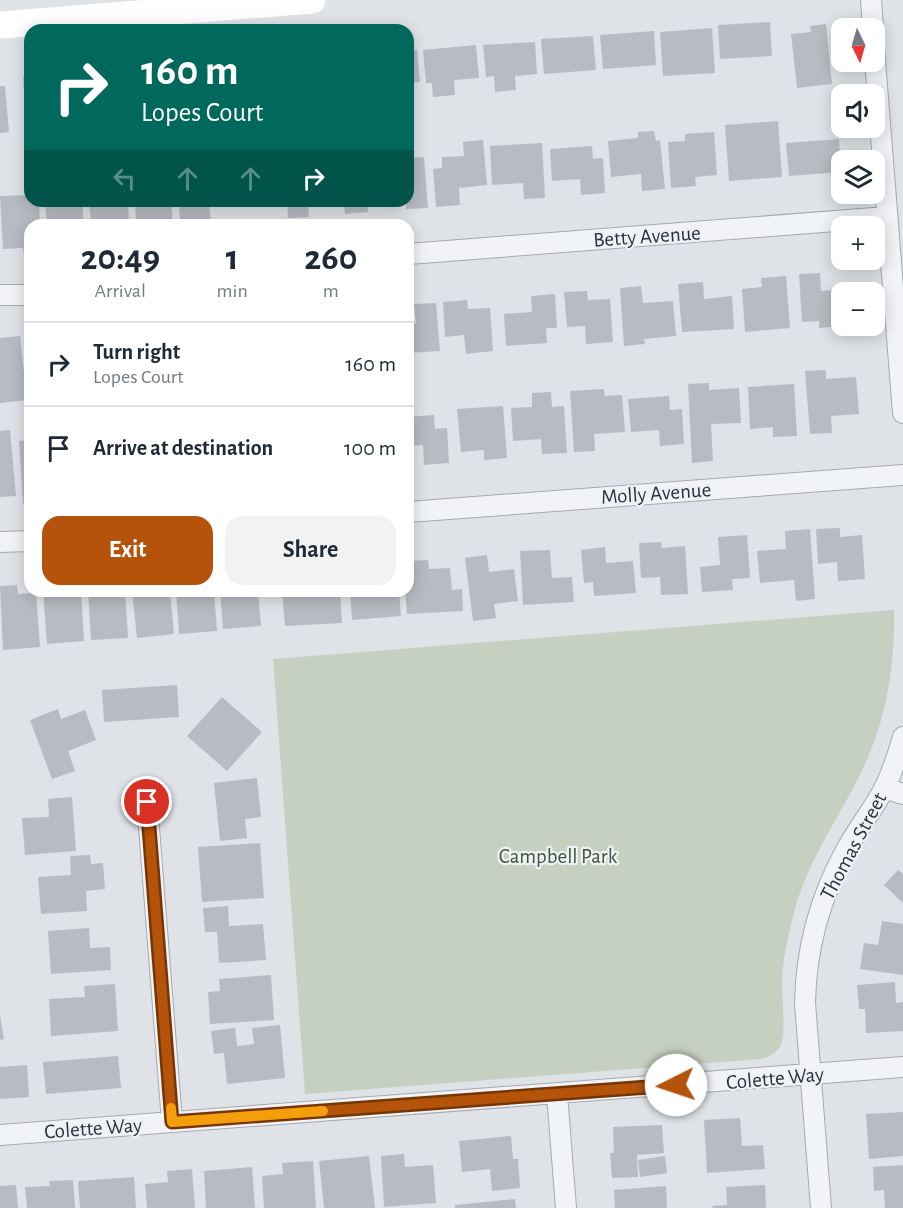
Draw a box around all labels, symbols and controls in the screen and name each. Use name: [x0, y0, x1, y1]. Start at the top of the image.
north arrow: [831, 18, 885, 72]
map controls: [831, 18, 885, 336]
icon: right: [42, 48, 120, 126]
text: 160 m: [141, 50, 239, 92]
button: sound: [831, 84, 885, 138]
text: Lopes Court: [141, 99, 263, 126]
button: layers: [831, 150, 885, 204]
icon: left: [108, 162, 141, 195]
icon: ahead: [171, 162, 204, 195]
icon: ahead: [234, 162, 267, 195]
icon: right: [297, 162, 330, 195]
button: +: [831, 216, 885, 270]
street label: Betty Avenue: [593, 222, 702, 251]
text: 20:49: [81, 240, 160, 276]
text: 1: [226, 240, 239, 276]
text: 260: [304, 240, 357, 276]
text: Arrival: [95, 281, 146, 301]
text: min: [217, 281, 248, 301]
text: m: [323, 281, 339, 301]
button: −: [831, 282, 885, 336]
text: Turn right: [93, 341, 180, 363]
icon: right: [42, 348, 75, 381]
text: 160 m: [345, 353, 396, 375]
text: Lopes Court: [93, 367, 184, 387]
icon: arrive: [42, 432, 75, 465]
text: Arrive at destination: [93, 437, 273, 459]
text: 100 m: [344, 437, 396, 459]
street label: Molly Avenue: [600, 479, 712, 508]
button: Exit: [42, 516, 213, 585]
button: Share: [225, 516, 396, 585]
pin: [121, 776, 172, 827]
icon: arrive: [130, 785, 163, 818]
street label: Thomas Street: [816, 789, 891, 903]
park label: Campbell Park: [499, 846, 618, 867]
position arrow: [644, 1053, 708, 1117]
street label: Colette Way: [725, 1064, 825, 1093]
street label: Colette Way: [43, 1115, 143, 1142]

